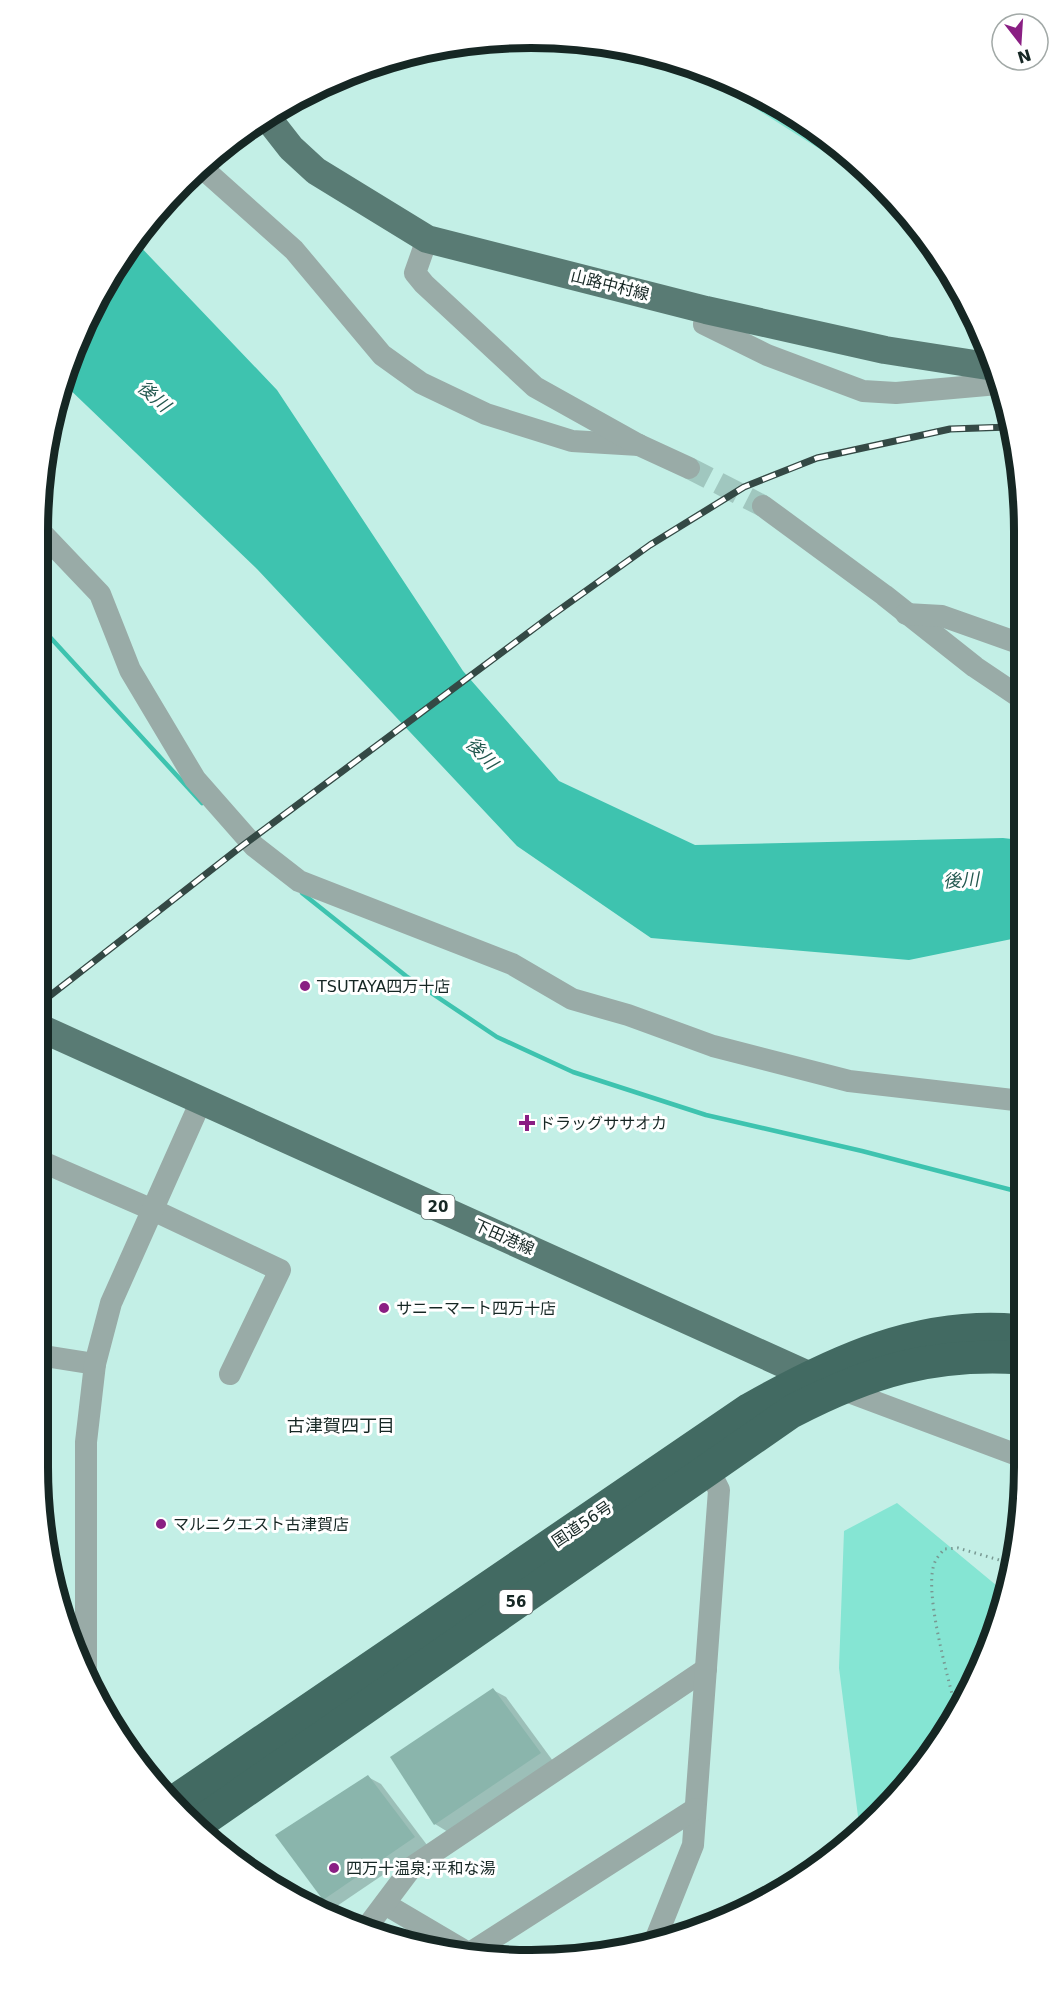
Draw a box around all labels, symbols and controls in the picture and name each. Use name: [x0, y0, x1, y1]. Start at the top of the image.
north arrow: [990, 12, 1050, 72]
text: N: [1015, 45, 1033, 67]
street label: 山路中村線: [569, 266, 651, 304]
water label: 後川: [134, 376, 176, 417]
water label: 後川: [462, 733, 503, 775]
water label: 後川: [942, 868, 982, 891]
place label: TSUTAYA四万十店: [316, 977, 450, 996]
marker: TSUTAYA四万十店: [298, 979, 312, 993]
place label: ドラッグササオカ: [539, 1114, 667, 1133]
marker: ドラッグササオカ: [520, 1116, 534, 1130]
road number: 20: [422, 1195, 454, 1219]
street label: 下田港線: [471, 1215, 537, 1259]
place label: サニーマート四万十店: [396, 1299, 556, 1318]
marker: サニーマート四万十店: [377, 1301, 391, 1315]
district label: 古津賀四丁目: [287, 1415, 395, 1436]
street label: 国道56号: [548, 1497, 616, 1551]
place label: マルニクエスト古津賀店: [173, 1515, 349, 1534]
marker: マルニクエスト古津賀店: [154, 1517, 168, 1531]
road number: 56: [500, 1590, 532, 1614]
place label: 四万十温泉;平和な湯: [346, 1859, 495, 1878]
marker: 四万十温泉;平和な湯: [327, 1861, 341, 1875]

